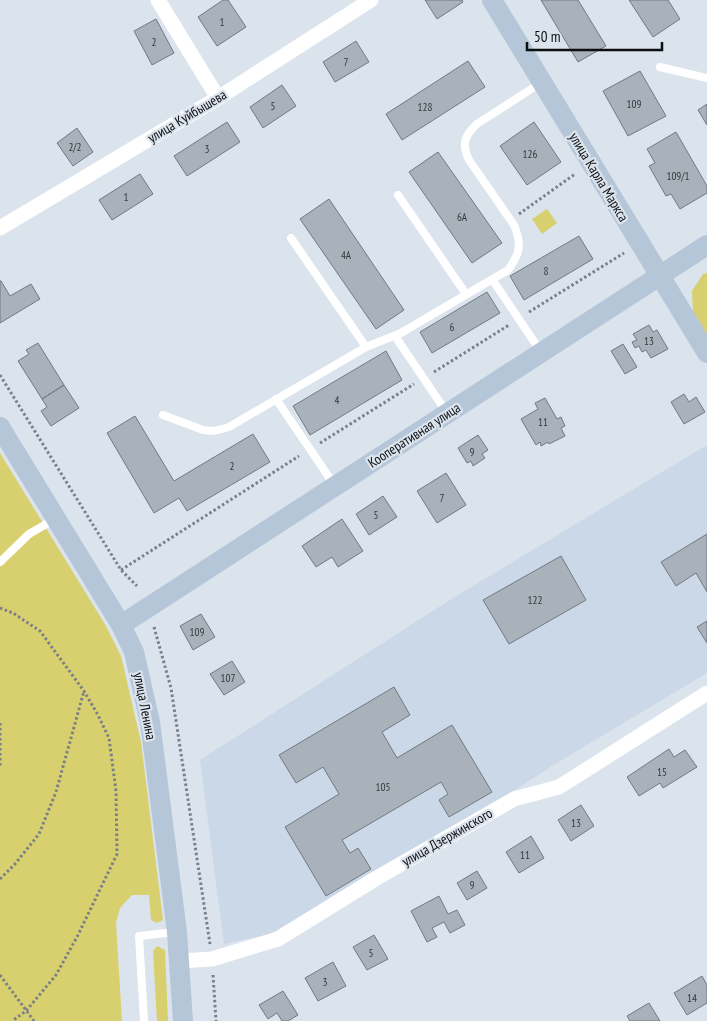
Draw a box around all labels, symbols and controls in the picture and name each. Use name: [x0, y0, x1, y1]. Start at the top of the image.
house number: 1: [220, 15, 225, 29]
scale bar: [527, 20, 662, 52]
text: 50 m: [534, 27, 560, 46]
house number: 2: [152, 35, 157, 49]
house number: 7: [344, 55, 349, 69]
street label: улица Куйбышева: [144, 85, 230, 147]
house number: 109: [627, 97, 641, 111]
house number: 5: [271, 99, 276, 113]
house number: 128: [418, 100, 432, 114]
street label: улица Карла Маркса: [565, 129, 633, 225]
house number: 2/2: [68, 140, 82, 154]
house number: 3: [205, 142, 210, 156]
house number: 126: [523, 147, 537, 161]
house number: 109/1: [666, 169, 690, 183]
house number: 1: [124, 190, 129, 204]
house number: 6А: [457, 210, 468, 224]
house number: 4А: [341, 248, 352, 262]
house number: 8: [544, 264, 549, 278]
house number: 6: [450, 320, 455, 334]
house number: 13: [644, 334, 654, 348]
house number: 4: [335, 393, 340, 407]
street label: Кооперативная улица: [364, 398, 464, 472]
house number: 11: [538, 415, 548, 429]
house number: 9: [470, 445, 475, 459]
house number: 2: [230, 459, 235, 473]
house number: 7: [440, 491, 445, 505]
house number: 5: [374, 508, 379, 522]
house number: 122: [528, 593, 542, 607]
house number: 109: [190, 625, 204, 639]
street label: улица Ленина: [130, 671, 160, 741]
house number: 107: [221, 671, 235, 685]
house number: 15: [657, 765, 667, 779]
house number: 105: [376, 780, 390, 794]
street label: улица Дзержинского: [398, 804, 496, 870]
house number: 13: [571, 816, 581, 830]
house number: 11: [520, 848, 530, 862]
house number: 9: [470, 878, 475, 892]
house number: 5: [369, 946, 374, 960]
house number: 3: [323, 975, 328, 989]
house number: 14: [687, 991, 697, 1005]

